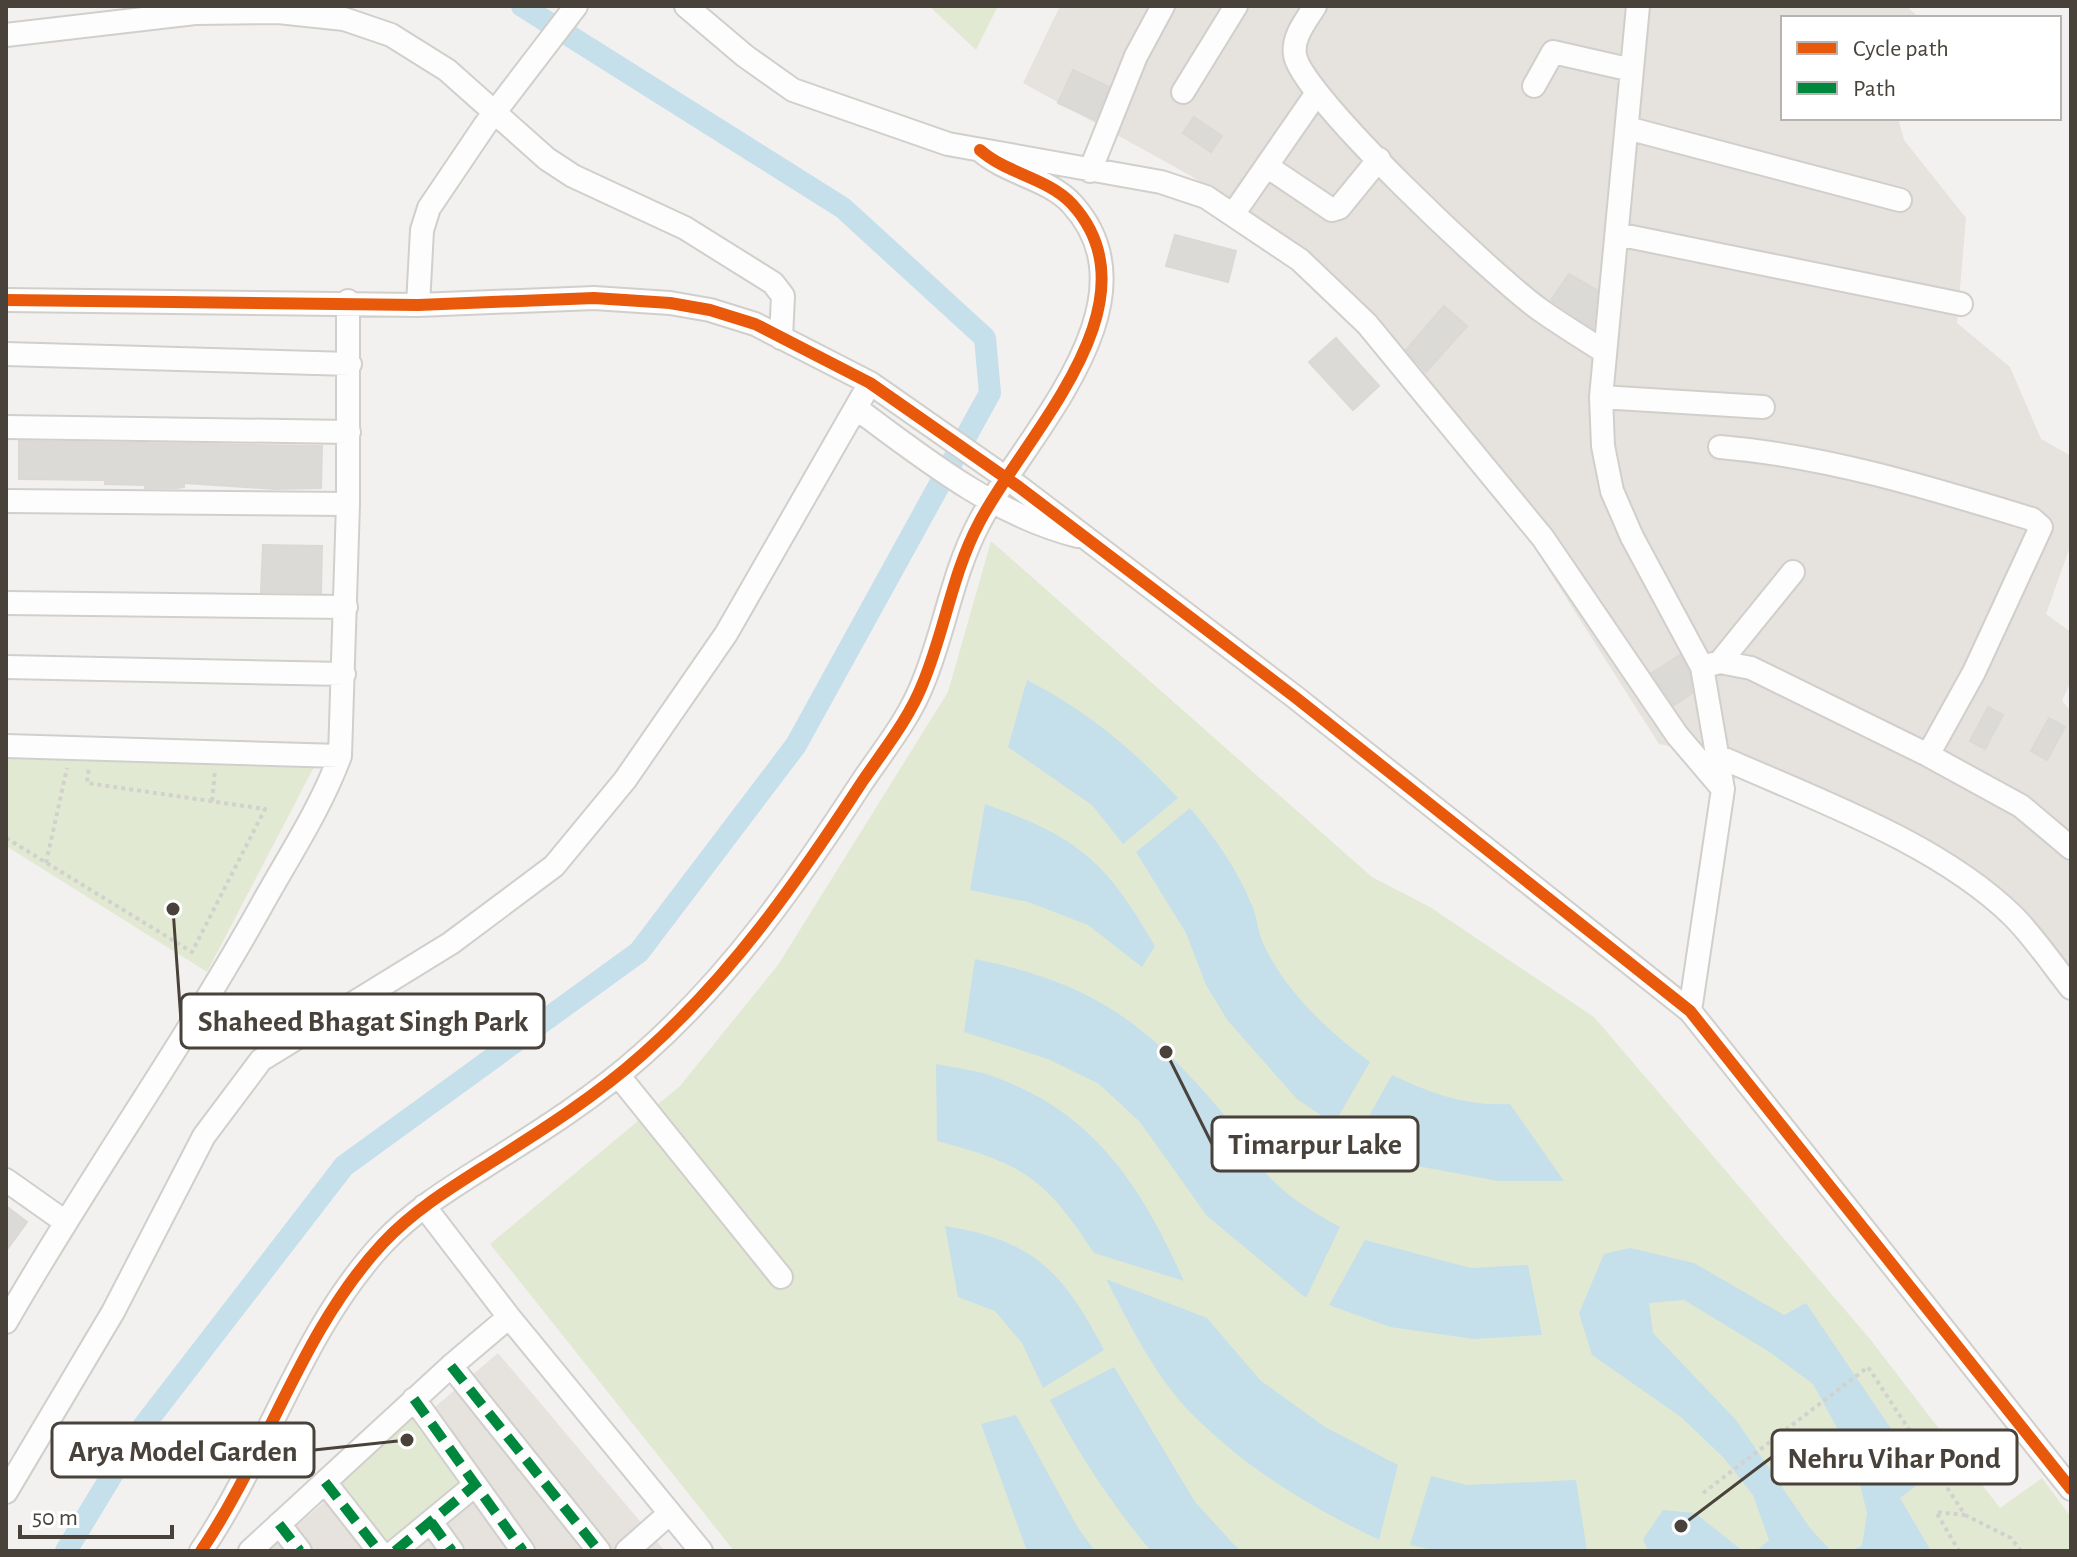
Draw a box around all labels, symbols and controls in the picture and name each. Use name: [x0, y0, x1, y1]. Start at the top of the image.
legend: [1781, 16, 2061, 120]
text: Cycle path: [1853, 37, 1949, 61]
text: Path: [1853, 77, 1896, 101]
callout: Shaheed Bhagat Singh Park: [181, 994, 544, 1048]
text: Shaheed Bhagat Singh Park: [198, 1007, 528, 1037]
callout: Timarpur Lake: [1212, 1117, 1418, 1171]
text: Timarpur Lake: [1228, 1130, 1402, 1160]
callout: Arya Model Garden: [52, 1423, 314, 1477]
callout: Nehru Vihar Pond: [1772, 1430, 2017, 1484]
text: Arya Model Garden: [68, 1437, 298, 1467]
text: Nehru Vihar Pond: [1787, 1444, 2001, 1474]
scale bar: [20, 1489, 172, 1539]
text: 50 m: [32, 1506, 78, 1530]

